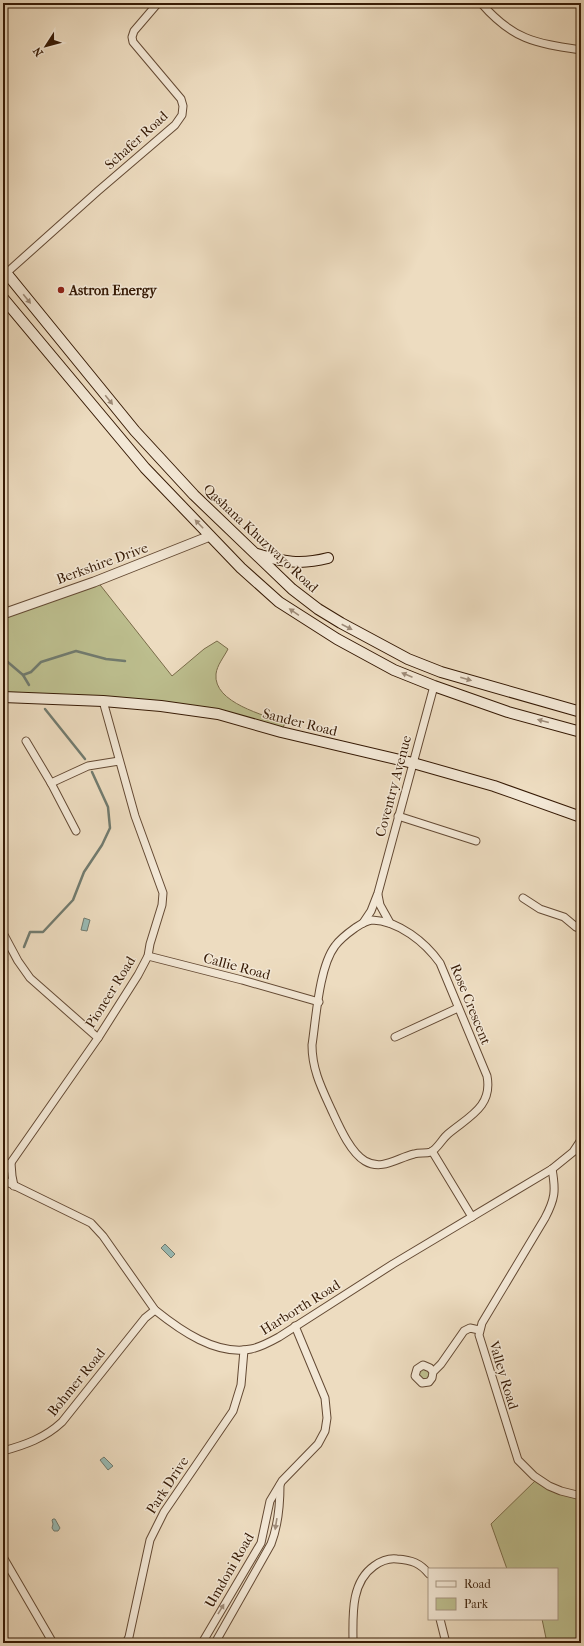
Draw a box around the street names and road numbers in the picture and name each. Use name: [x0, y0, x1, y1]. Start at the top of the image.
street label: Schafer Road: [101, 107, 172, 173]
street label: Qashana Khuzwayo Road: [200, 481, 322, 596]
street label: Berkshire Drive: [54, 539, 150, 588]
street label: Sander Road: [261, 705, 339, 740]
street label: Coventry Avenue: [372, 733, 415, 839]
street label: Callie Road: [201, 949, 273, 984]
street label: Pioneer Road: [82, 953, 139, 1031]
street label: Rose Crescent: [447, 961, 494, 1047]
street label: Harborth Road: [257, 1276, 344, 1339]
street label: Valley Road: [485, 1338, 522, 1412]
street label: Bohmer Road: [44, 1345, 109, 1420]
street label: Park Drive: [143, 1453, 192, 1517]
street label: Umdoni Road: [201, 1530, 258, 1611]

